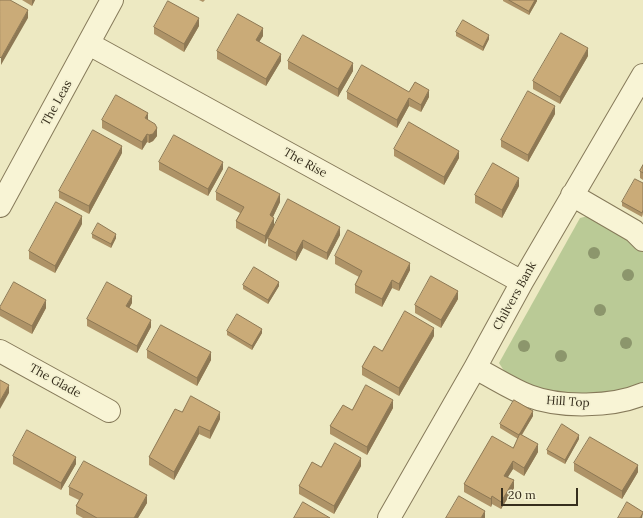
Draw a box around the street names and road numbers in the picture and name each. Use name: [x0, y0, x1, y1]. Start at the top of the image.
street label: The Leas: [39, 78, 75, 128]
street label: The Rise: [281, 145, 329, 181]
street label: Chilvers Bank: [490, 259, 540, 333]
street label: The Glade: [27, 361, 83, 401]
street label: Hill Top: [546, 393, 590, 411]

